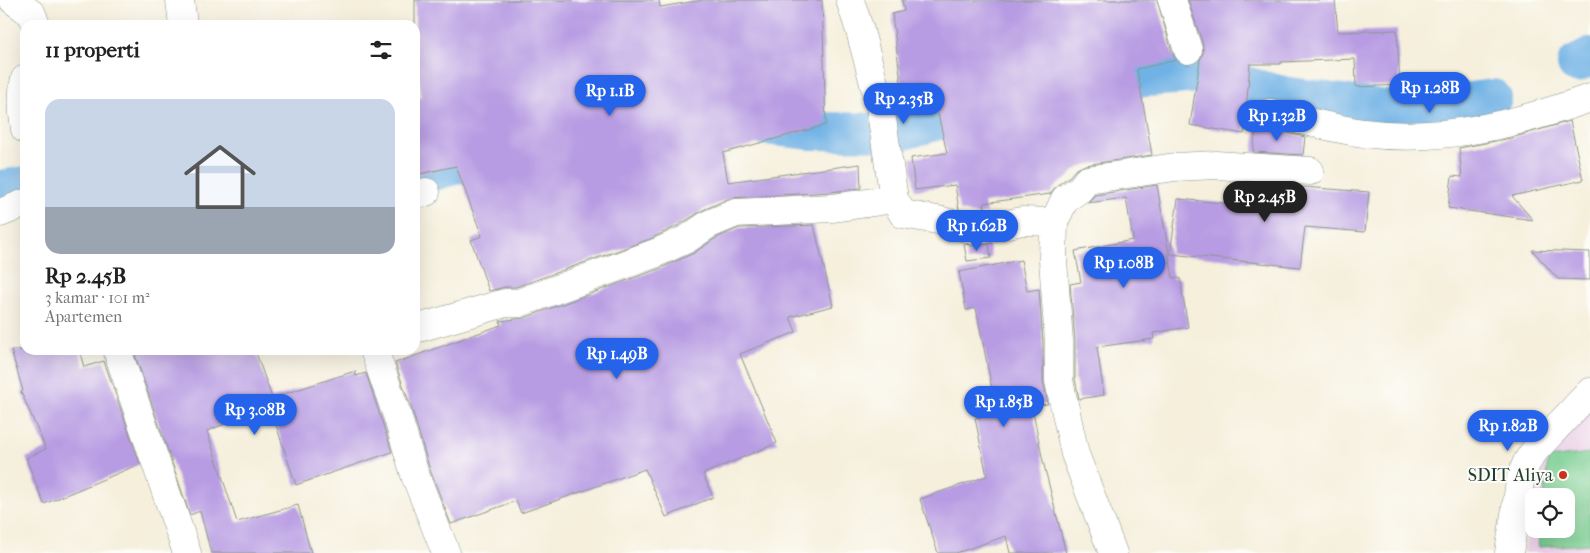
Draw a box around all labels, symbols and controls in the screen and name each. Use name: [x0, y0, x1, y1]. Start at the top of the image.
icon: filters: [367, 36, 395, 64]
text: 11 properti: [45, 38, 140, 62]
pin: Rp 1.28B: [1378, 72, 1482, 114]
pin: Rp 1.1B: [564, 74, 656, 117]
text: Rp 1.28B: [1400, 78, 1460, 97]
text: Rp 1.1B: [586, 81, 634, 100]
pin: Rp 2.35B: [852, 82, 956, 125]
text: Rp 2.35B: [875, 89, 933, 108]
pin: Rp 1.32B: [1225, 100, 1329, 142]
text: Rp 1.32B: [1248, 106, 1306, 125]
icon: home: [175, 132, 265, 222]
pin: Rp 2.45B: [1213, 180, 1317, 223]
text: Rp 2.45B: [1234, 187, 1296, 206]
pin: Rp 1.62B: [925, 210, 1029, 252]
text: Rp 1.62B: [947, 216, 1007, 235]
pin: Rp 1.08B: [1072, 246, 1176, 289]
text: Rp 1.08B: [1094, 253, 1154, 272]
text: Rp 2.45B: [45, 264, 126, 288]
text: 3 kamar · 101 m²: [45, 288, 150, 307]
text: Apartemen: [45, 307, 122, 326]
pin: Rp 1.49B: [565, 338, 669, 380]
text: Rp 1.49B: [586, 344, 648, 363]
pin: Rp 1.85B: [952, 386, 1056, 428]
text: Rp 1.85B: [975, 392, 1033, 411]
pin: Rp 3.08B: [203, 394, 307, 436]
text: Rp 3.08B: [225, 400, 285, 419]
pin: Rp 1.82B: [1456, 410, 1560, 452]
text: Rp 1.82B: [1478, 416, 1538, 435]
place label: SDIT Aliya: [1468, 465, 1554, 486]
marker: SDIT Aliya: [1557, 469, 1569, 481]
map controls: [1525, 488, 1575, 538]
button: locate: [1525, 488, 1575, 538]

